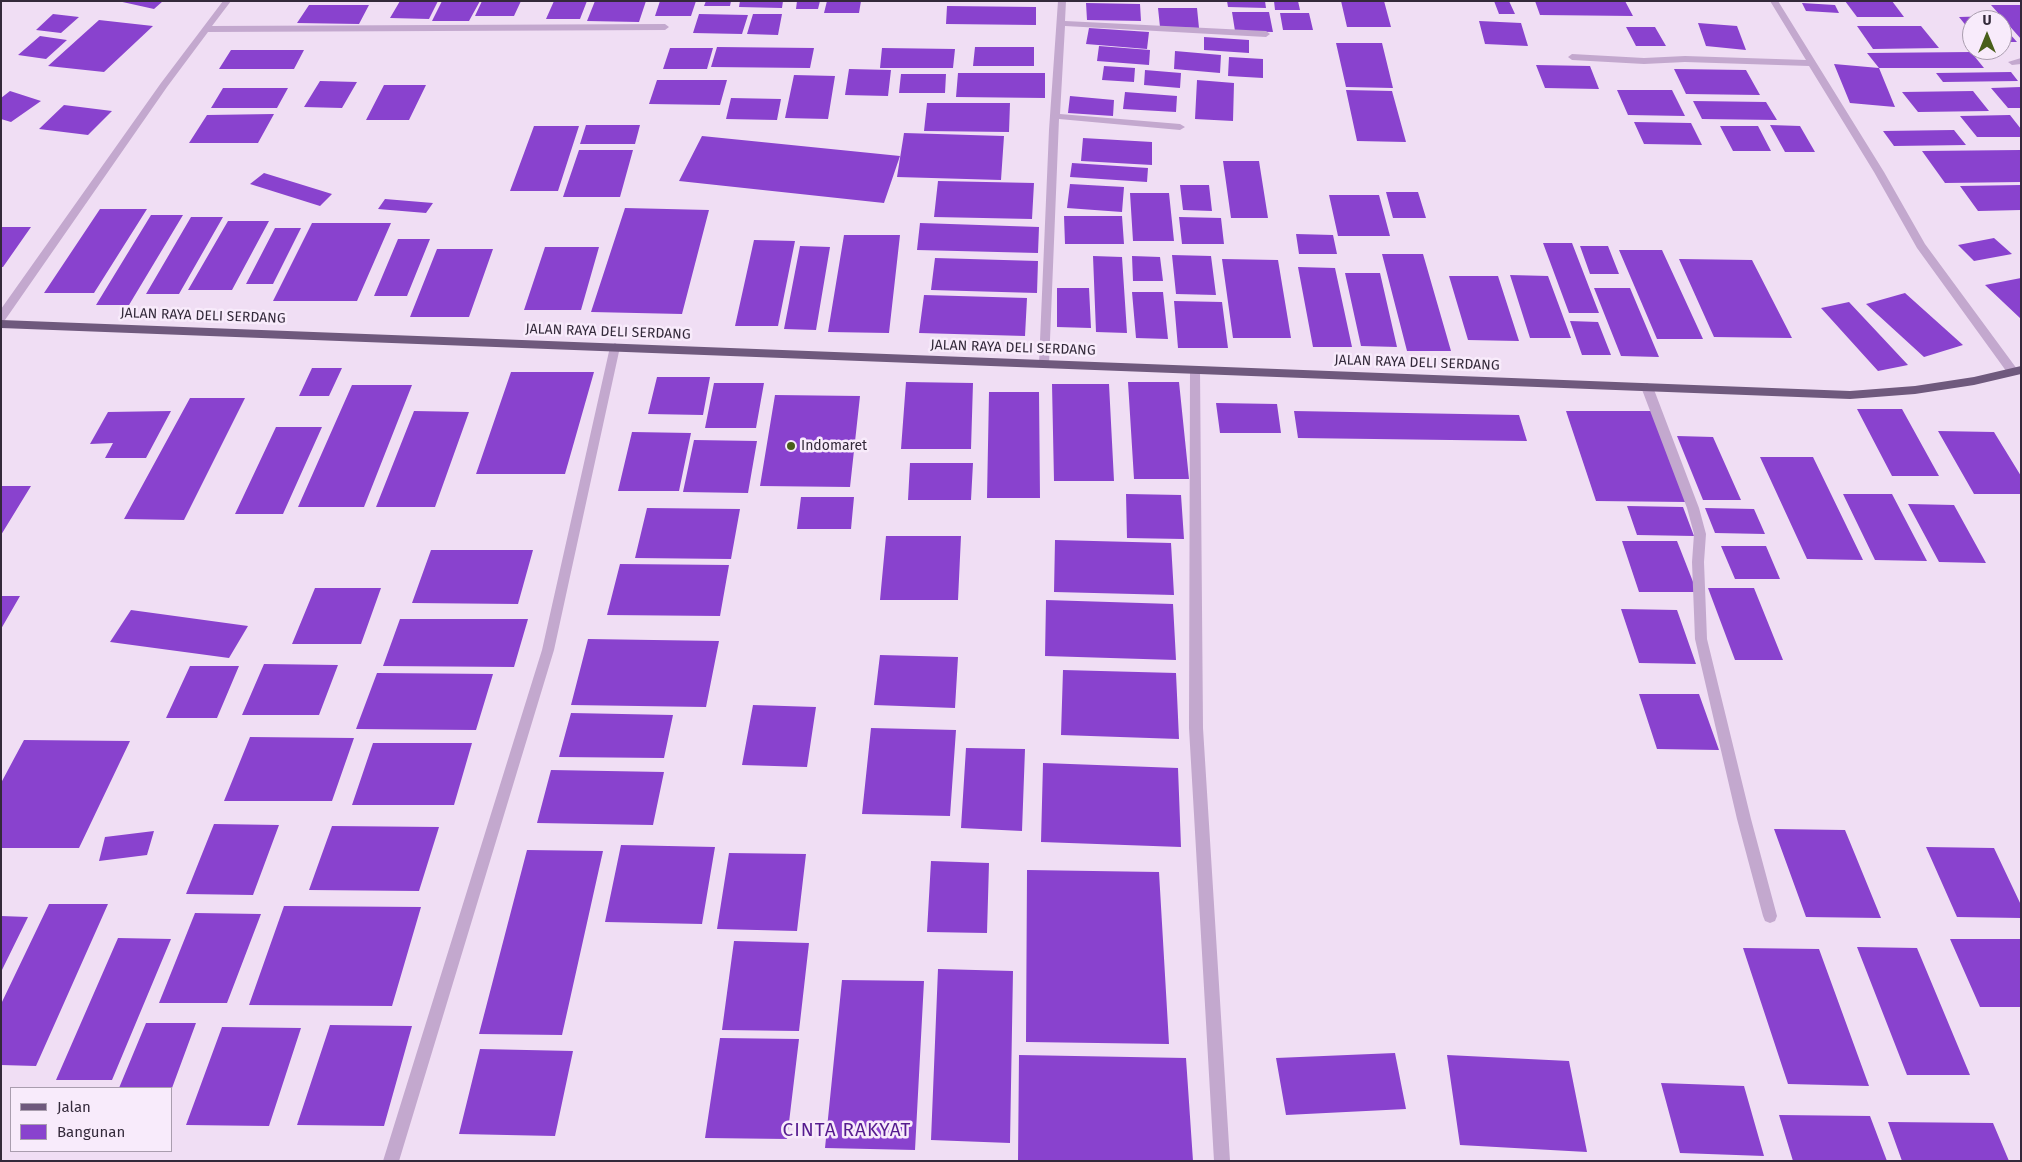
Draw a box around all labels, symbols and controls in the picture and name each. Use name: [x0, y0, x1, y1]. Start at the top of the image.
north arrow: [1962, 10, 2012, 60]
text: U: [1982, 12, 1992, 29]
street label: JALAN RAYA DELI SERDANG: [120, 305, 286, 327]
street label: JALAN RAYA DELI SERDANG: [525, 321, 691, 343]
street label: JALAN RAYA DELI SERDANG: [930, 337, 1096, 359]
street label: JALAN RAYA DELI SERDANG: [1334, 352, 1500, 374]
place label: Indomaret: [801, 438, 867, 454]
marker: Indomaret: [785, 440, 797, 452]
legend: [10, 1087, 172, 1152]
text: Jalan: [57, 1098, 91, 1116]
district label: CINTA RAKYAT: [781, 1120, 913, 1142]
text: Bangunan: [57, 1123, 125, 1141]

